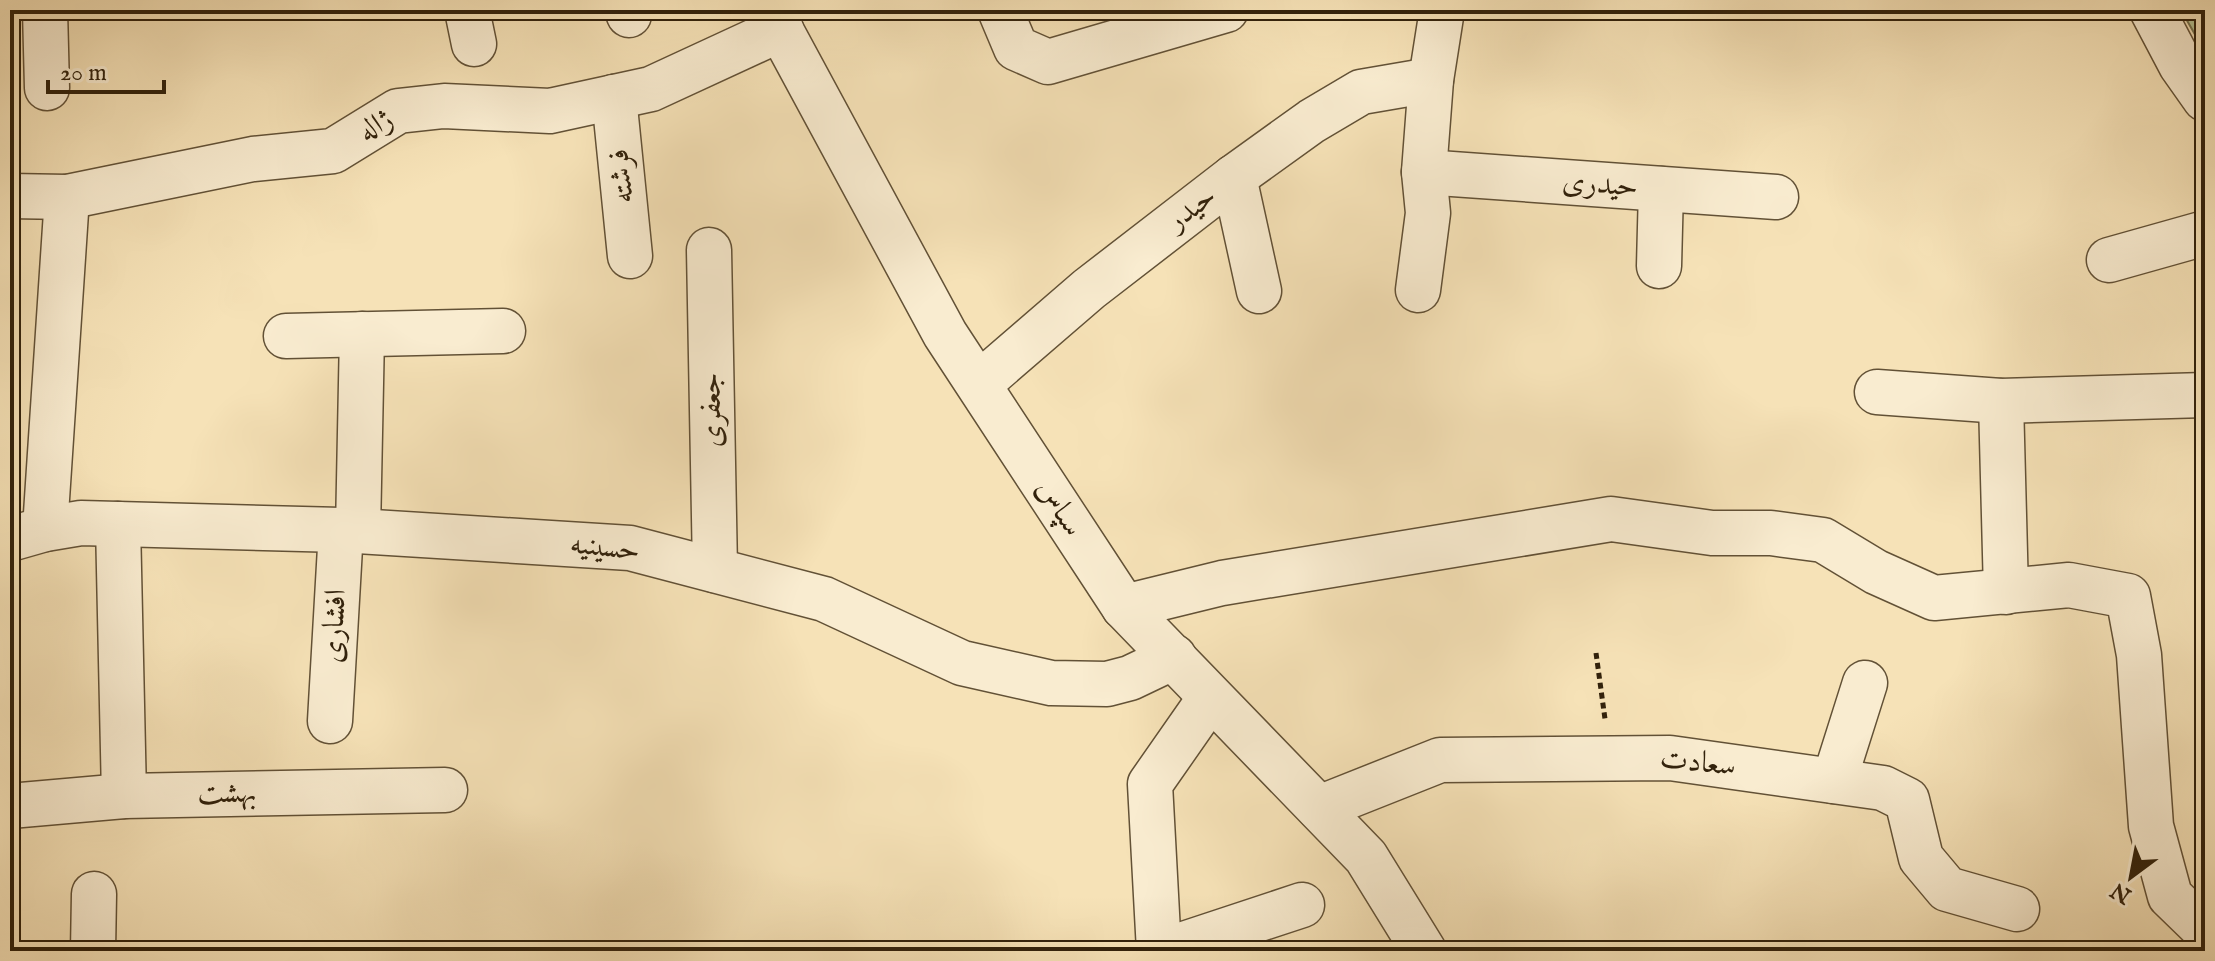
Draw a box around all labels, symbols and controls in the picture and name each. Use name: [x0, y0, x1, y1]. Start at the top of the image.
scale bar: [48, 44, 164, 94]
text: 20 m: [60, 58, 107, 89]
street label: ژاله: [352, 101, 400, 151]
street label: فرشته: [600, 147, 644, 205]
street label: حیدری: [1561, 163, 1639, 207]
street label: حیدر: [1157, 178, 1225, 242]
street label: جعفری: [692, 372, 732, 448]
street label: سپاس: [1026, 472, 1092, 544]
street label: حسینیه: [568, 525, 642, 571]
street label: افشاری: [314, 588, 356, 664]
street label: سعادت: [1658, 740, 1738, 786]
street label: بهشت: [197, 774, 257, 814]
north arrow: [2091, 837, 2171, 917]
text: N: [2106, 875, 2138, 910]

